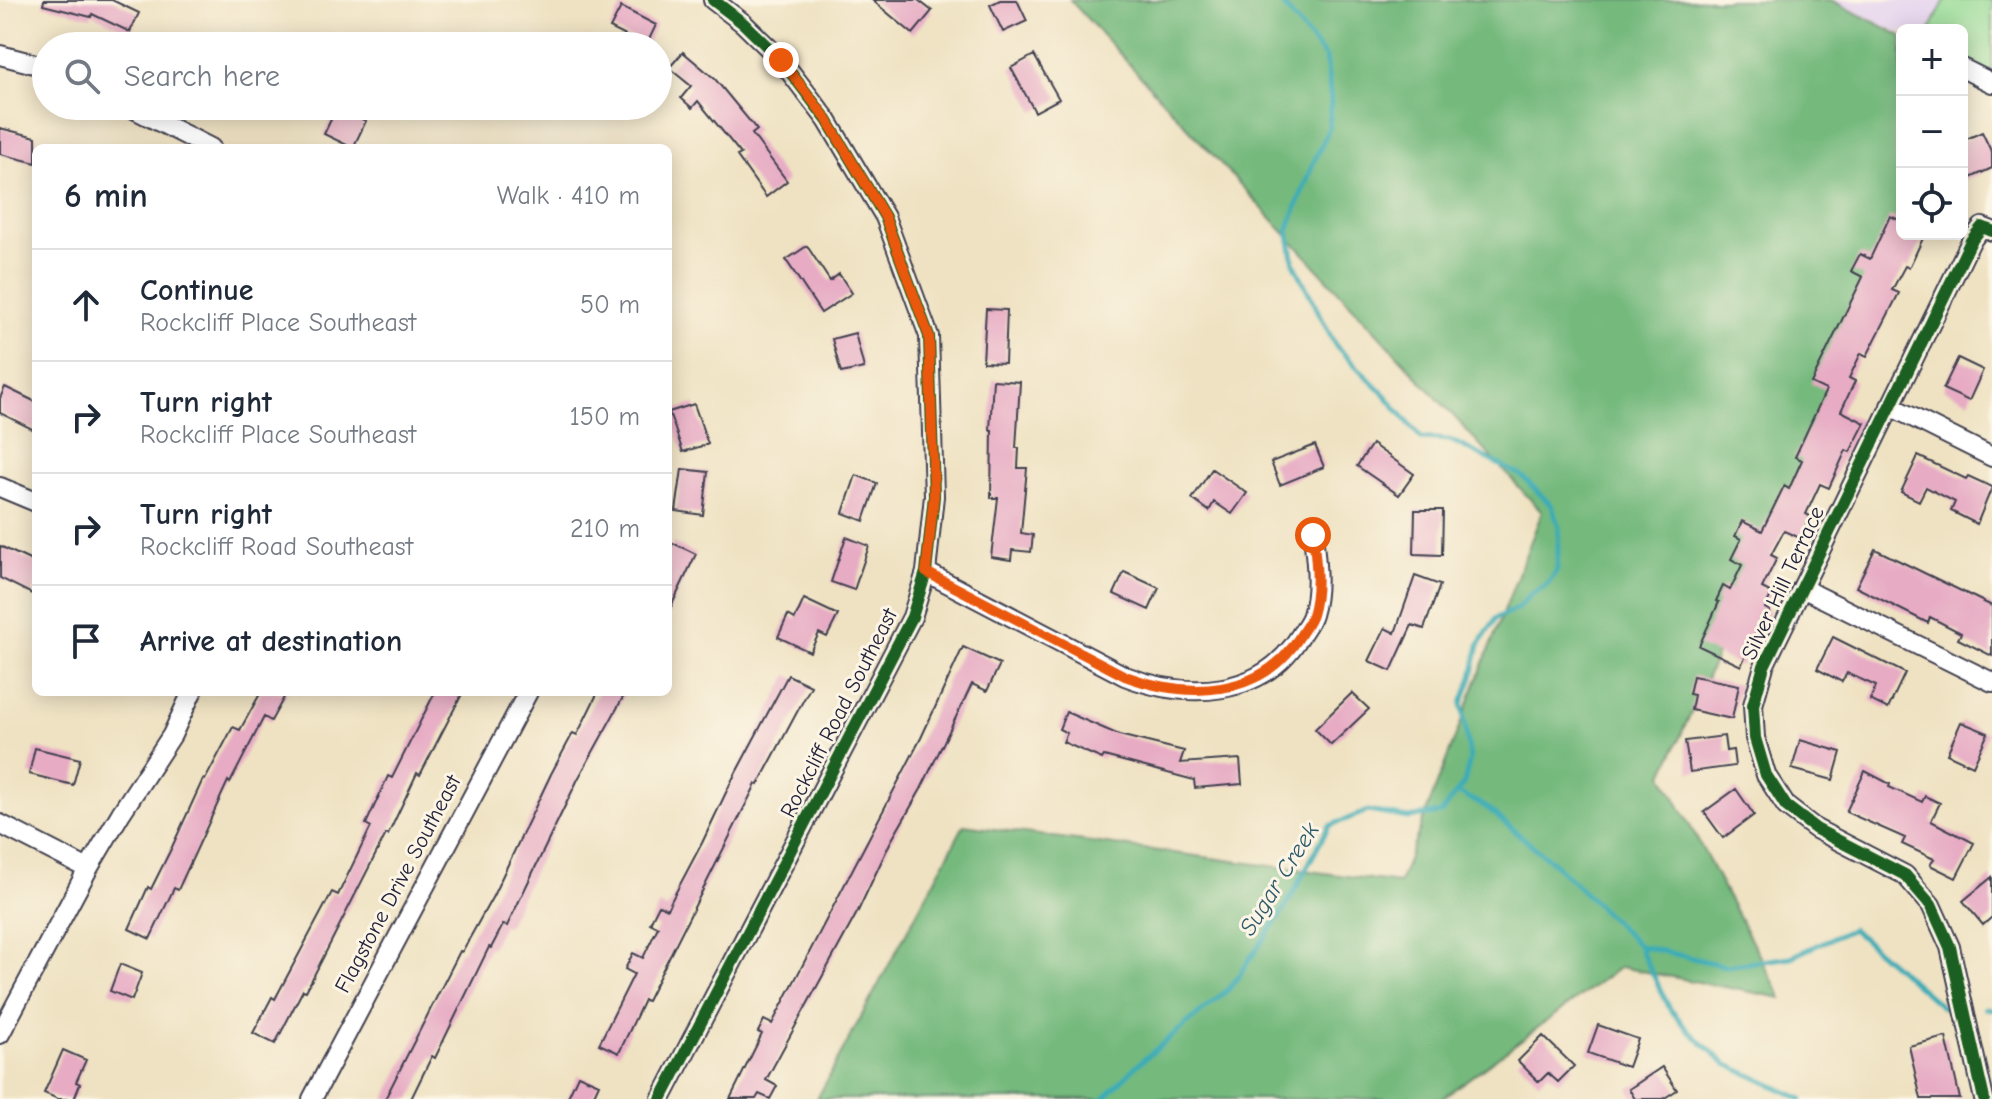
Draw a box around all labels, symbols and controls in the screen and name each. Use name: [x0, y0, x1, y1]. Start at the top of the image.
map controls: [1896, 24, 1968, 240]
button: +: [1896, 24, 1968, 96]
search box: [32, 32, 672, 120]
route end: [763, 42, 799, 78]
icon: search: [60, 54, 104, 98]
text: Search here: [124, 59, 280, 94]
button: −: [1896, 96, 1968, 168]
button: locate: [1896, 168, 1968, 240]
text: 6 min: [64, 176, 148, 216]
text: Walk · 410 m: [497, 181, 640, 211]
text: Continue: [140, 273, 254, 308]
icon: ahead: [64, 283, 108, 327]
text: 50 m: [580, 290, 640, 320]
text: Rockcliff Place Southeast: [140, 308, 416, 338]
text: Turn right: [140, 385, 272, 420]
icon: right: [64, 395, 108, 439]
text: 150 m: [570, 402, 640, 432]
text: Rockcliff Place Southeast: [140, 420, 416, 450]
text: Turn right: [140, 497, 272, 532]
street label: Silver Hill Terrace: [1736, 502, 1830, 664]
icon: right: [64, 507, 108, 551]
text: 210 m: [570, 514, 640, 544]
route start: [1295, 517, 1331, 553]
text: Rockcliff Road Southeast: [140, 532, 413, 562]
street label: Rockcliff Road Southeast: [775, 604, 903, 822]
icon: arrive: [64, 619, 108, 663]
text: Arrive at destination: [140, 624, 402, 659]
street label: Flagstone Drive Southeast: [329, 770, 467, 997]
water label: Sugar Creek: [1233, 817, 1325, 940]

